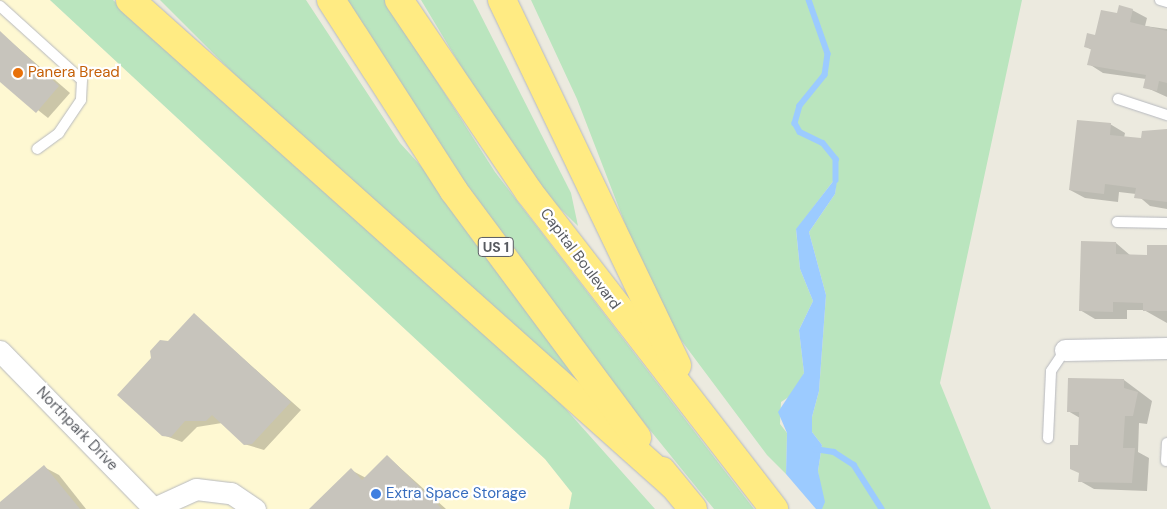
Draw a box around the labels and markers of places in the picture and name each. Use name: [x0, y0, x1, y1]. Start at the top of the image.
place label: Panera Bread: [28, 64, 120, 82]
marker: Panera Bread: [12, 67, 24, 79]
place label: Extra Space Storage: [386, 485, 526, 503]
marker: Extra Space Storage: [370, 488, 382, 500]

